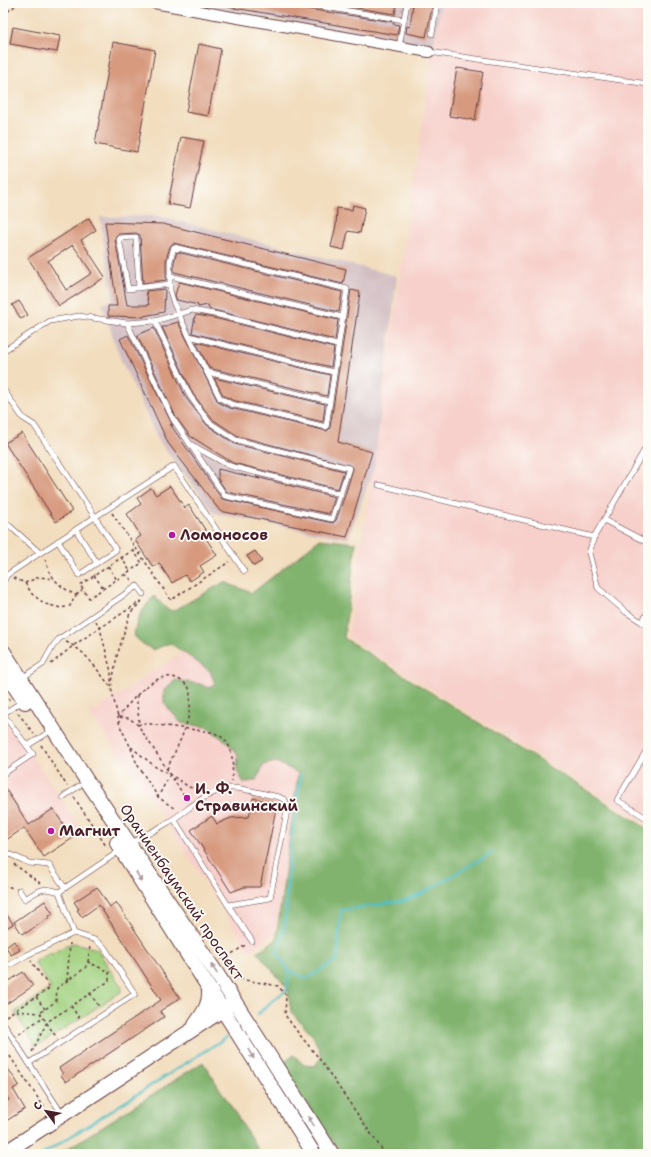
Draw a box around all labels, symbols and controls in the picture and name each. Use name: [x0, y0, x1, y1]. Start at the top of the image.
place label: Ломоносов: [180, 525, 268, 545]
marker: Ломоносов: [167, 530, 177, 540]
place label: И. Ф. Стравинский: [195, 779, 299, 816]
marker: И. Ф. Стравинский: [182, 793, 192, 803]
street label: Ораниенбаумский проспект: [115, 800, 249, 984]
place label: Магнит: [59, 821, 120, 841]
marker: Магнит: [46, 826, 56, 836]
one-way arrow: [135, 872, 143, 882]
one-way arrow: [210, 963, 218, 974]
one-way arrow: [247, 1049, 255, 1060]
north arrow: [26, 1091, 66, 1131]
text: С: [30, 1099, 46, 1113]
one-way arrow: [307, 1116, 315, 1126]

